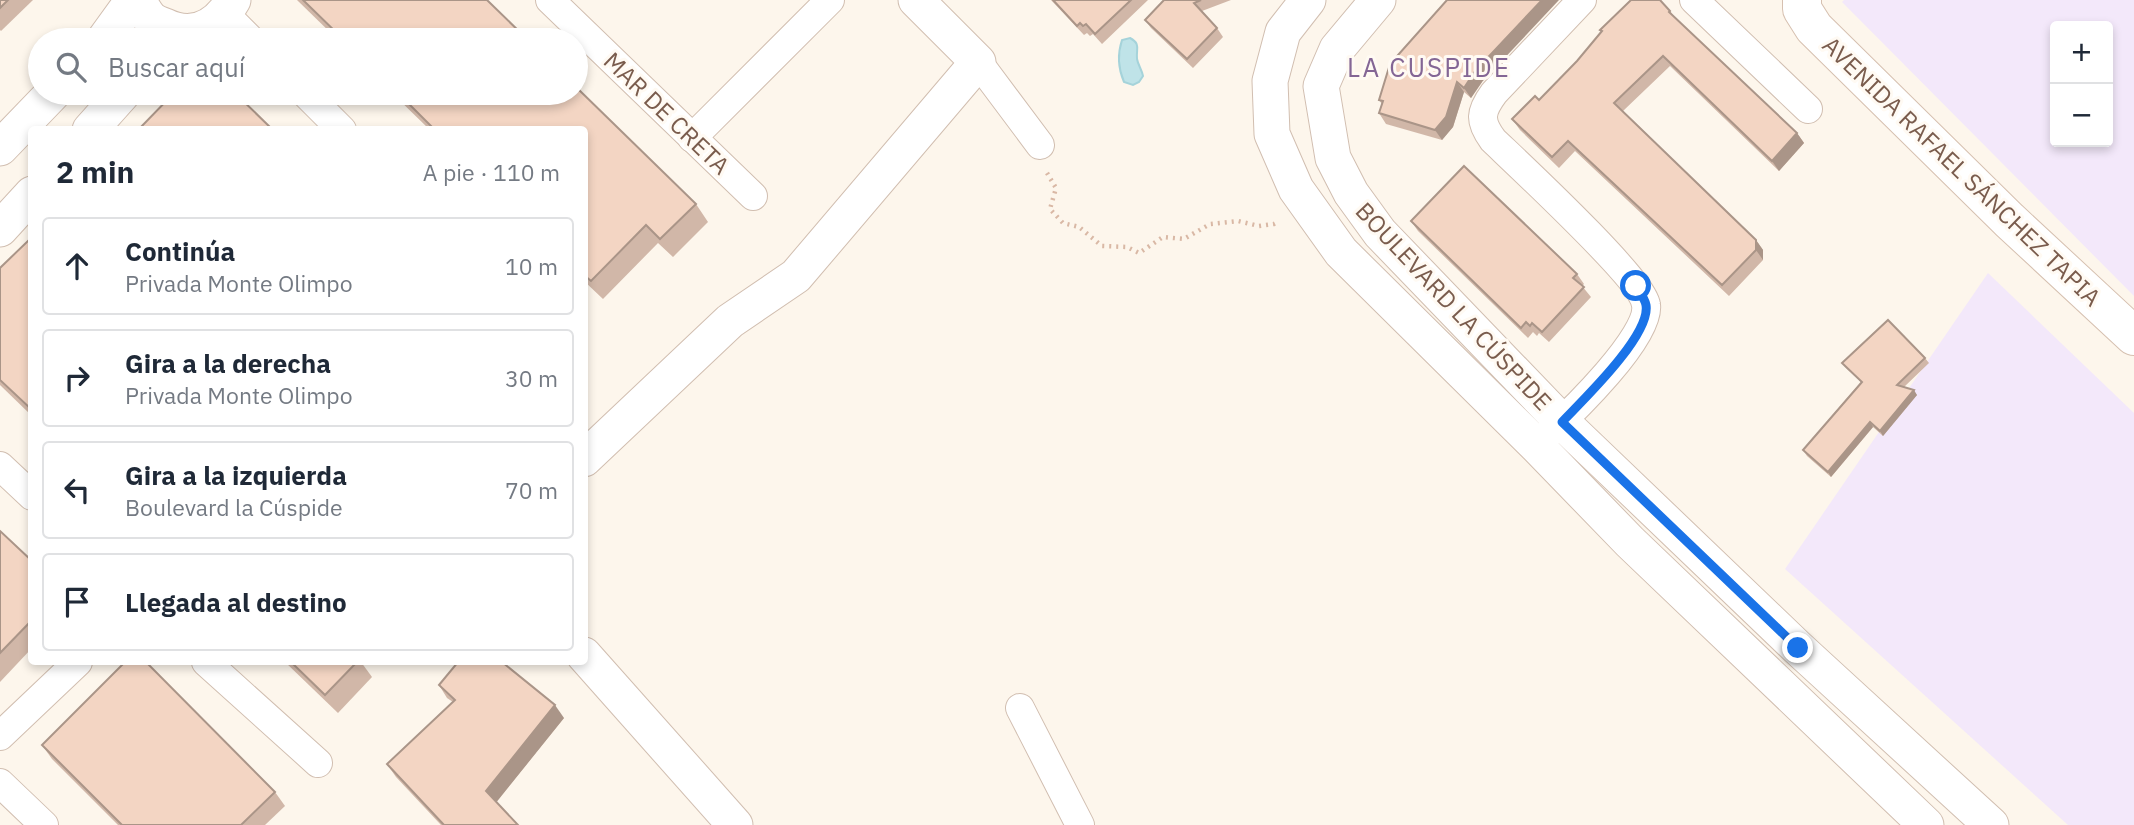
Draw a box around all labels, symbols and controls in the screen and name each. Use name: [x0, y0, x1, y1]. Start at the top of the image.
map controls: [2050, 21, 2113, 147]
button: +: [2050, 21, 2113, 84]
search box: [28, 28, 588, 105]
street label: AVENIDA RAFAEL SÁNCHEZ TAPIA: [1816, 29, 2108, 313]
street label: MAR DE CRETA: [597, 45, 737, 181]
icon: search: [52, 48, 90, 86]
text: Buscar aquí: [108, 50, 245, 84]
district label: LA CUSPIDE: [1347, 50, 1511, 84]
button: −: [2050, 84, 2113, 147]
text: 2 min: [56, 152, 134, 191]
text: A pie · 110 m: [423, 157, 560, 187]
street label: BOULEVARD LA CÚSPIDE: [1349, 195, 1559, 417]
text: Continúa: [125, 234, 235, 268]
icon: ahead: [58, 247, 96, 285]
text: 10 m: [505, 251, 558, 281]
text: Privada Monte Olimpo: [125, 268, 353, 298]
route start: [1620, 270, 1651, 301]
text: Gira a la derecha: [125, 346, 331, 380]
icon: right: [58, 359, 96, 397]
text: 30 m: [505, 363, 558, 393]
text: Privada Monte Olimpo: [125, 380, 353, 410]
text: Gira a la izquierda: [125, 458, 347, 492]
icon: left: [58, 471, 96, 509]
text: 70 m: [505, 475, 558, 505]
text: Boulevard la Cúspide: [125, 492, 343, 522]
icon: arrive: [58, 583, 96, 621]
text: Llegada al destino: [125, 585, 347, 619]
route end: [1782, 632, 1813, 663]

